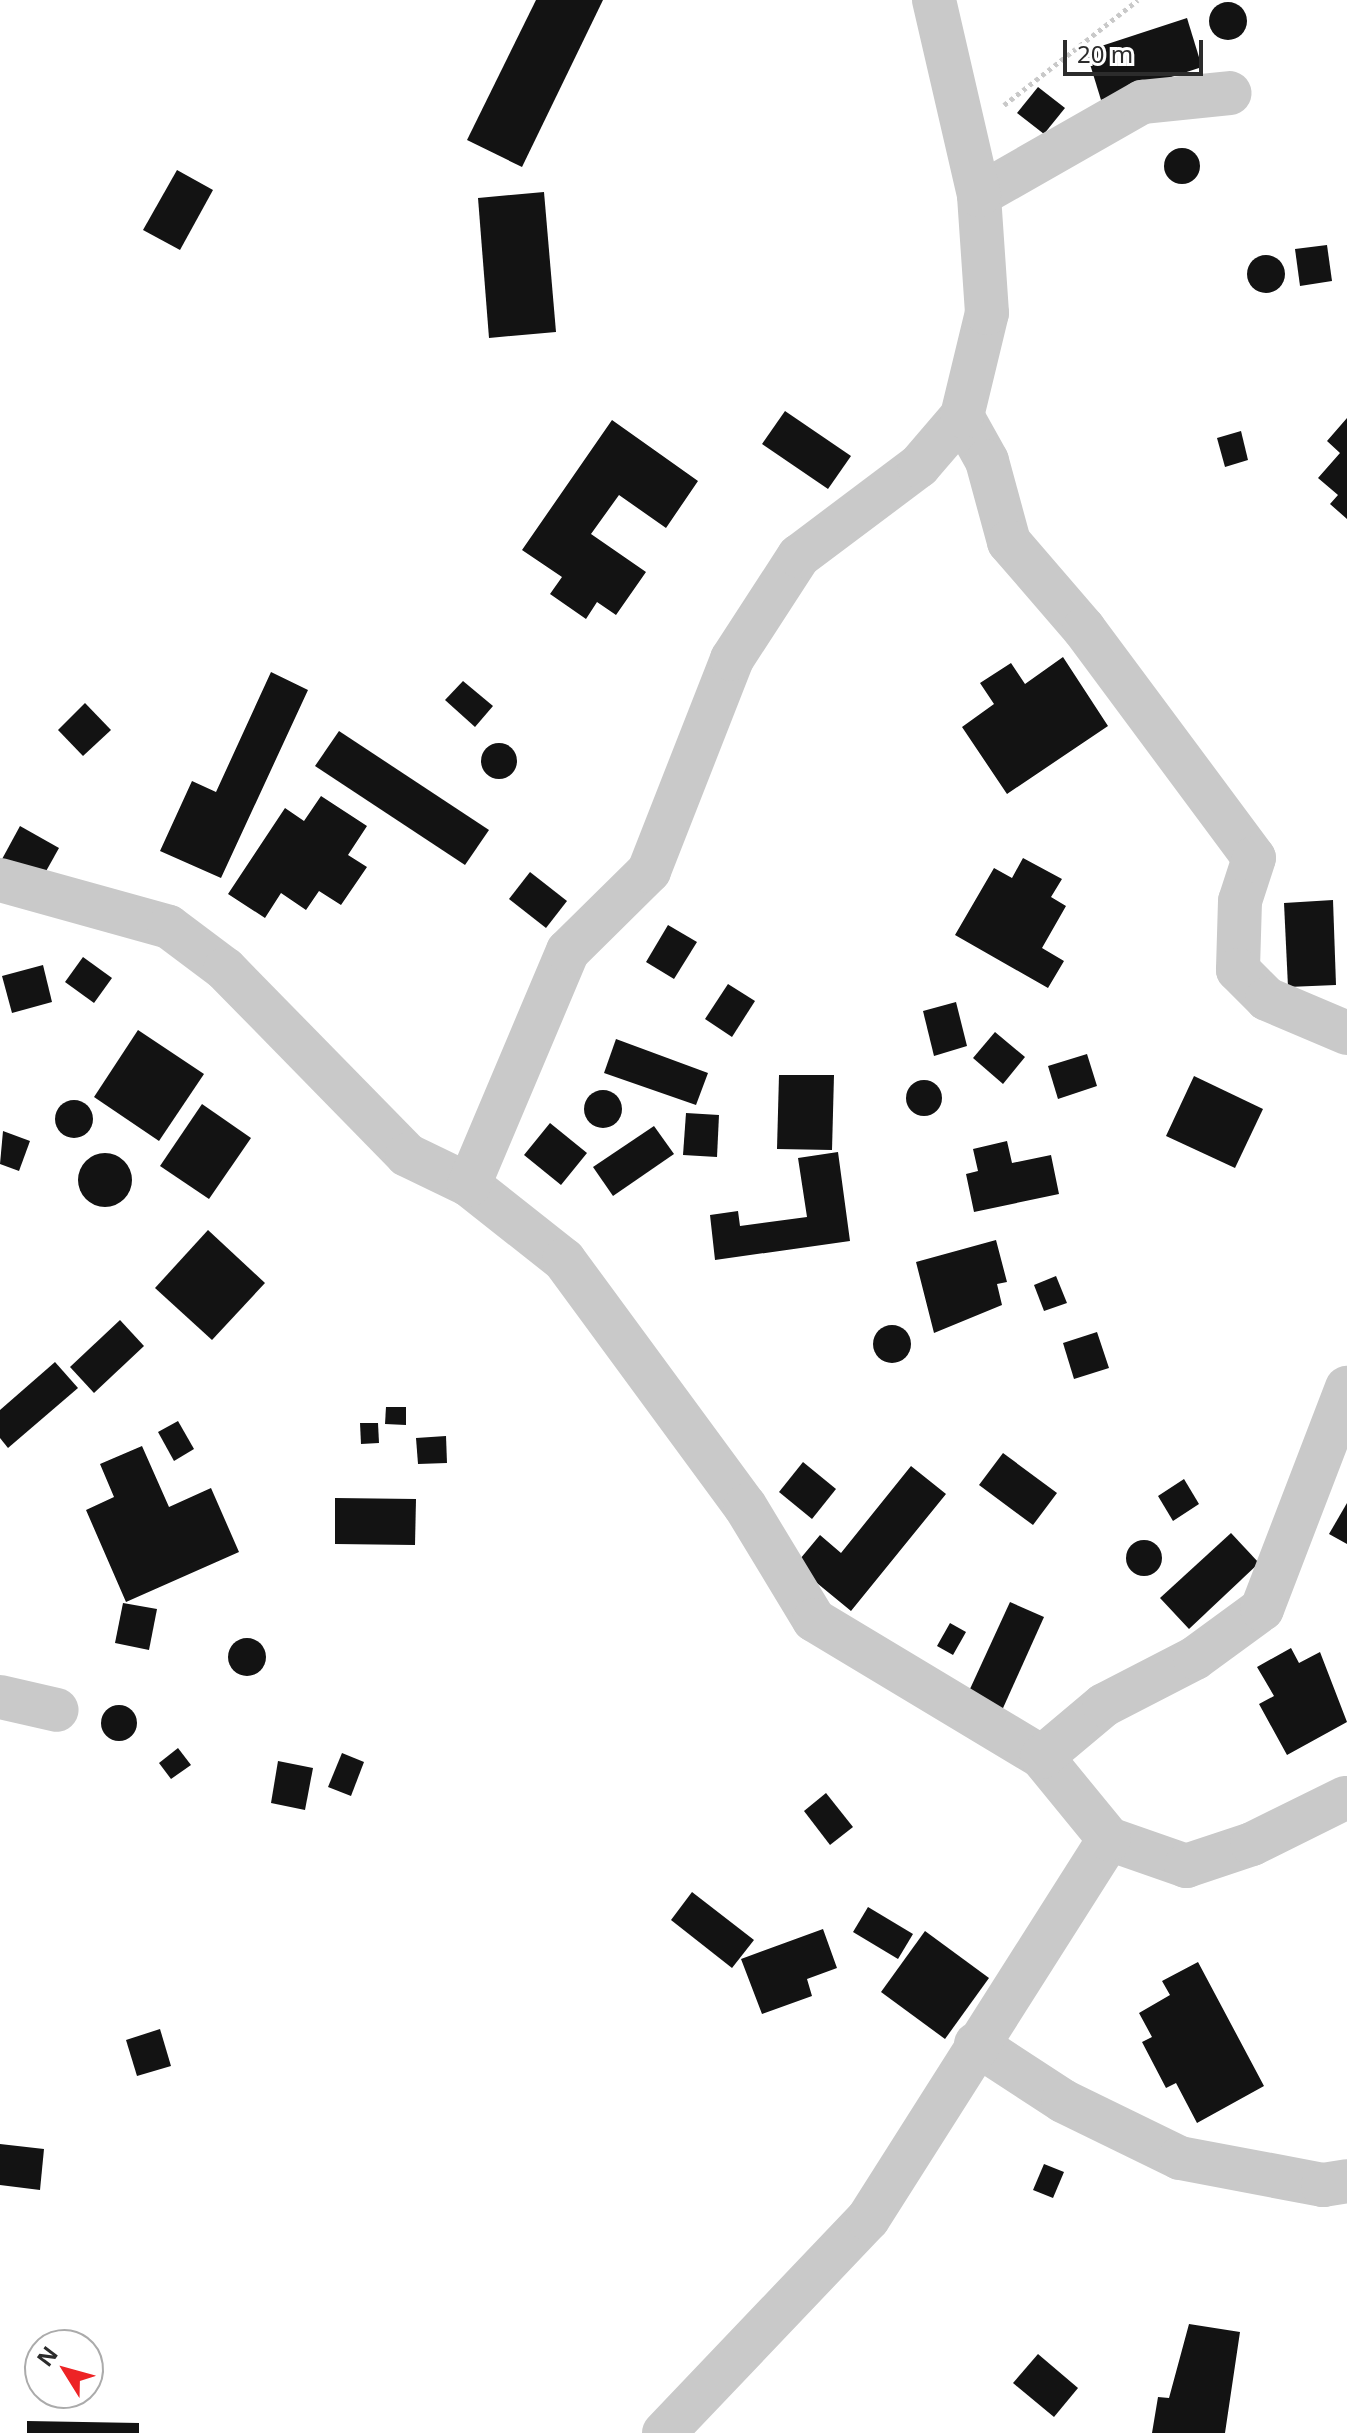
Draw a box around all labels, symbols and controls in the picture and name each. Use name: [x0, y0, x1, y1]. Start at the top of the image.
scale bar: [1067, 24, 1207, 74]
text: 20 m: [1077, 37, 1133, 70]
north arrow: [24, 2329, 104, 2409]
text: N: [29, 2340, 64, 2372]

